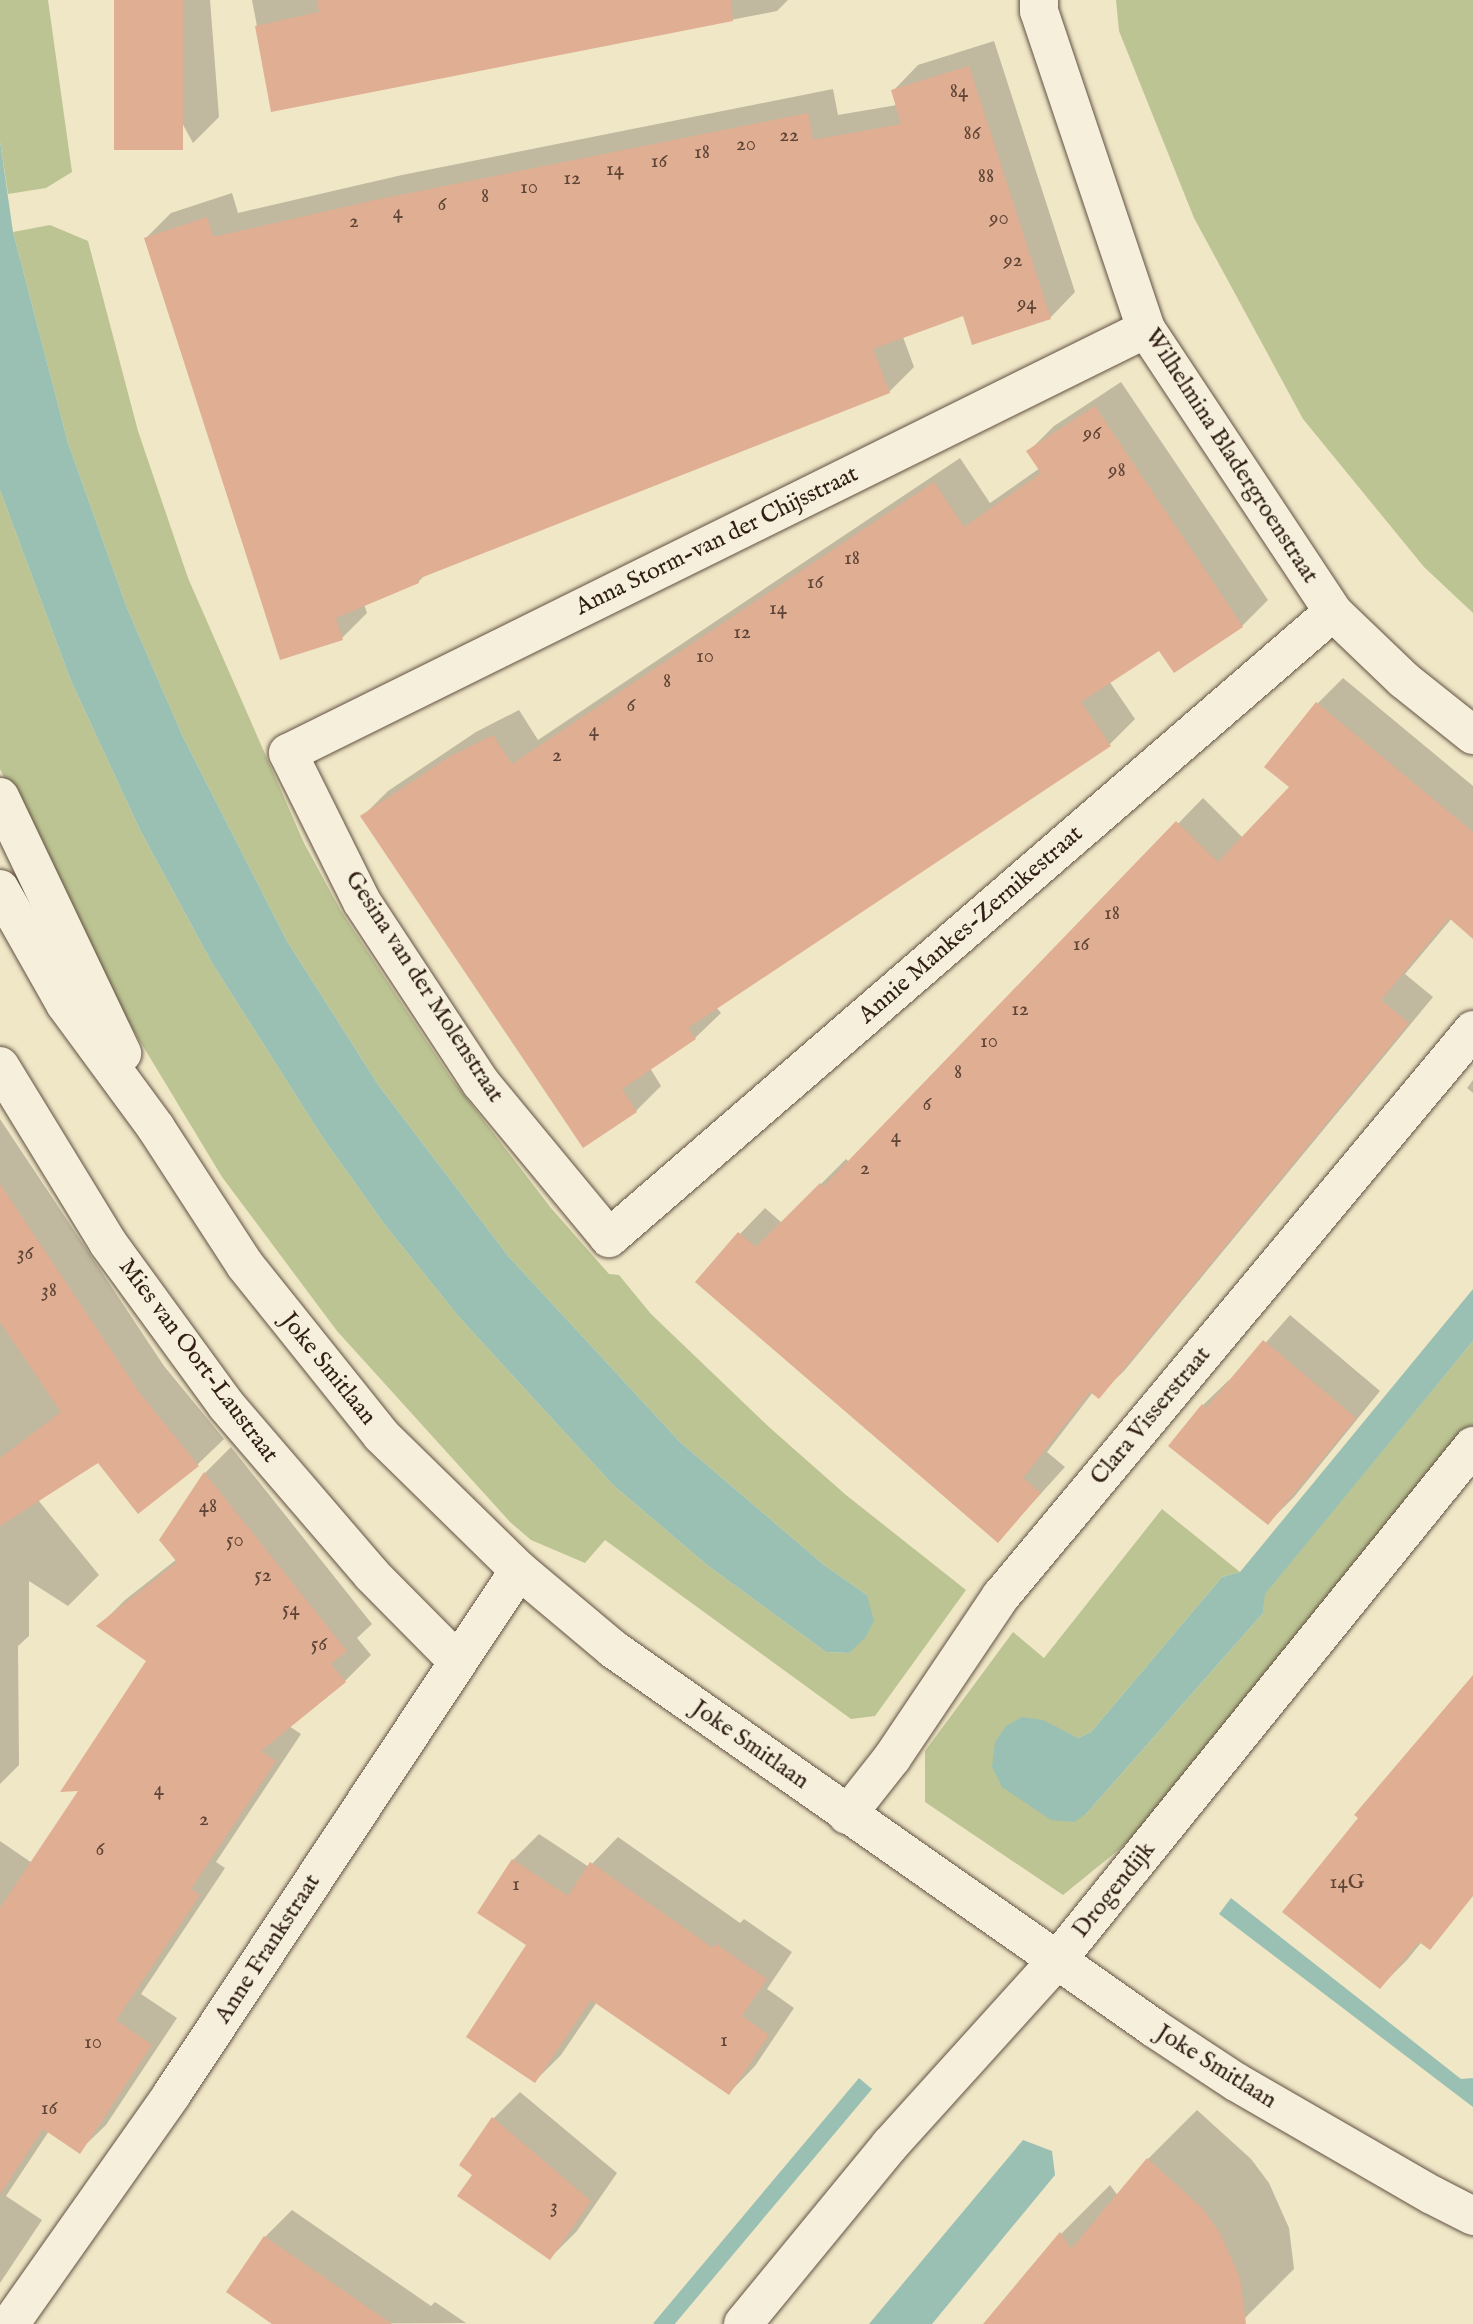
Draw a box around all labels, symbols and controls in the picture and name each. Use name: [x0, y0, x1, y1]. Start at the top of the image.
house number: 84: [950, 79, 968, 105]
house number: 86: [963, 121, 981, 147]
house number: 22: [779, 123, 799, 149]
house number: 20: [736, 132, 756, 158]
house number: 18: [694, 140, 710, 166]
house number: 16: [651, 149, 667, 175]
house number: 14: [606, 157, 624, 183]
house number: 88: [978, 164, 994, 190]
house number: 12: [563, 166, 581, 192]
house number: 10: [520, 175, 538, 201]
house number: 8: [481, 184, 489, 210]
house number: 6: [438, 192, 446, 218]
house number: 4: [393, 200, 403, 226]
house number: 90: [989, 206, 1009, 232]
house number: 2: [349, 209, 359, 235]
house number: 92: [1003, 248, 1023, 274]
house number: 94: [1017, 291, 1037, 317]
street label: Wilhelmina Bladergroenstraat: [1138, 323, 1324, 589]
house number: 96: [1083, 421, 1101, 447]
house number: 98: [1108, 458, 1126, 484]
street label: Anna Storm-van der Chijsstraat: [571, 460, 863, 622]
house number: 18: [844, 546, 860, 572]
house number: 16: [807, 570, 823, 596]
house number: 14: [769, 596, 787, 622]
house number: 12: [733, 620, 751, 646]
house number: 10: [696, 644, 714, 670]
house number: 8: [663, 669, 671, 695]
house number: 6: [627, 693, 635, 719]
house number: 4: [589, 718, 599, 744]
house number: 2: [552, 743, 562, 769]
street label: Annie Mankes-Zernikestraat: [853, 820, 1089, 1030]
street label: Gesina van der Molenstraat: [338, 866, 510, 1108]
house number: 18: [1104, 901, 1120, 927]
house number: 16: [1073, 932, 1089, 958]
house number: 12: [1011, 997, 1029, 1023]
house number: 10: [980, 1029, 998, 1055]
house number: 8: [954, 1060, 962, 1086]
house number: 6: [923, 1092, 931, 1118]
house number: 4: [891, 1124, 901, 1150]
house number: 2: [860, 1156, 870, 1182]
house number: 36: [17, 1241, 33, 1267]
street label: Mies van Oort-Laustraat: [112, 1253, 284, 1469]
house number: 38: [41, 1278, 57, 1304]
street label: Joke Smitlaan: [274, 1307, 382, 1431]
street label: Clara Visserstraat: [1085, 1341, 1217, 1491]
house number: 48: [199, 1494, 217, 1520]
house number: 50: [226, 1528, 244, 1554]
house number: 52: [254, 1563, 272, 1589]
house number: 54: [282, 1597, 300, 1623]
house number: 56: [311, 1632, 327, 1658]
street label: Joke Smitlaan: [686, 1694, 814, 1796]
house number: 4: [154, 1777, 164, 1803]
house number: 2: [199, 1807, 209, 1833]
street label: Drogendijk: [1066, 1836, 1162, 1944]
house number: 6: [96, 1837, 104, 1863]
street label: Anne Frankstraat: [209, 1869, 327, 2029]
house number: 14G: [1330, 1870, 1364, 1896]
house number: 1: [512, 1872, 520, 1898]
street label: Joke Smitlaan: [1151, 2019, 1281, 2115]
house number: 1: [720, 2028, 728, 2054]
house number: 10: [84, 2030, 102, 2056]
house number: 16: [41, 2096, 57, 2122]
house number: 3: [550, 2194, 558, 2220]

